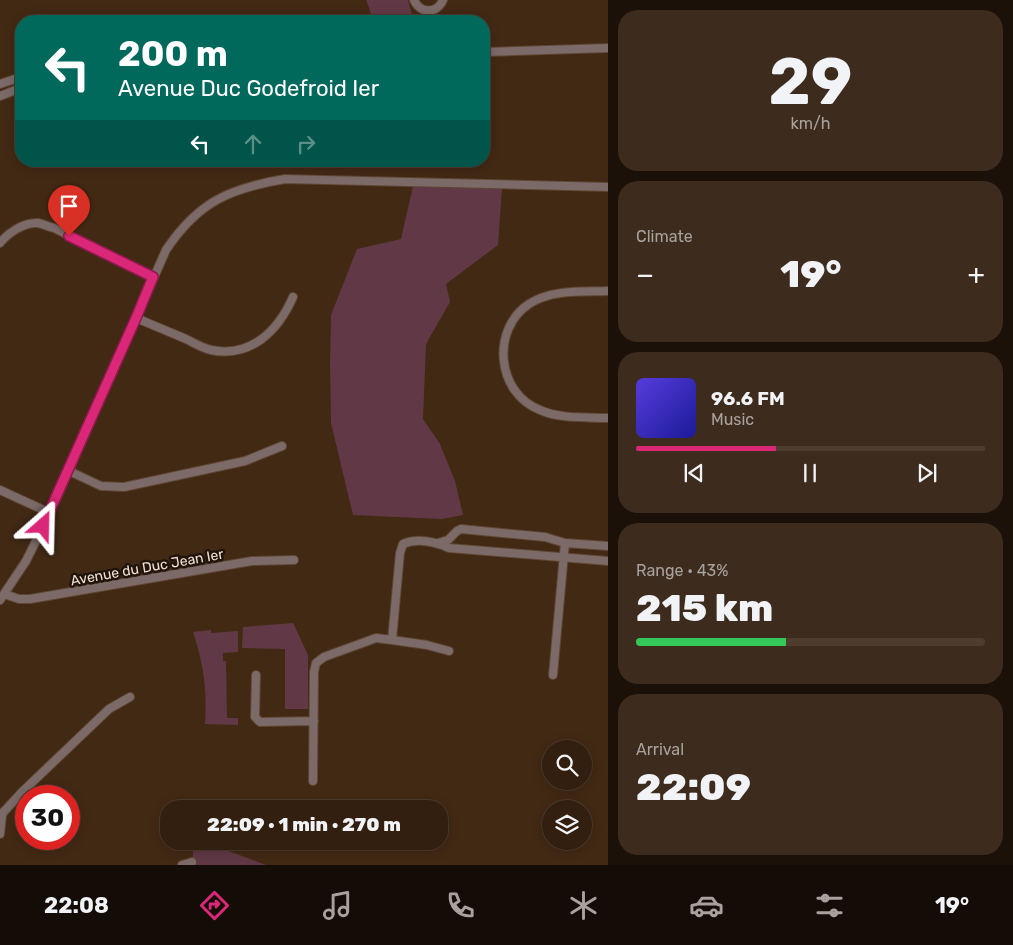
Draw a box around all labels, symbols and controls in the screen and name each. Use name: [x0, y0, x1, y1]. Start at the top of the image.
text: 200 m: [118, 33, 228, 75]
icon: left: [35, 35, 100, 100]
text: 29: [769, 43, 852, 120]
text: Avenue Duc Godefroid Ier: [118, 75, 379, 102]
text: km/h: [791, 114, 830, 133]
icon: left: [186, 130, 214, 158]
icon: ahead: [239, 130, 267, 158]
icon: right: [292, 130, 320, 158]
pin: [48, 185, 90, 236]
icon: arrive: [55, 192, 83, 220]
text: Climate: [636, 227, 693, 246]
text: 19°: [780, 251, 841, 297]
text: −: [636, 258, 654, 291]
text: +: [968, 258, 985, 291]
text: 96.6 FM: [711, 387, 785, 410]
text: Music: [711, 410, 754, 429]
icon: previous: [680, 459, 708, 487]
icon: pause: [796, 459, 824, 487]
icon: next: [913, 459, 941, 487]
position arrow: [16, 499, 68, 551]
street label: Avenue du Duc Jean Ier: [69, 546, 226, 589]
text: Range · 43%: [636, 561, 728, 580]
text: 215 km: [636, 585, 773, 631]
map controls: [542, 740, 592, 850]
button: search: [542, 740, 592, 790]
text: Arrival: [636, 740, 684, 759]
text: 22:09: [636, 764, 751, 810]
speed limit sign: 30: [15, 785, 80, 850]
button: layers: [542, 800, 592, 850]
text: 22:09 · 1 min · 270 m: [207, 813, 401, 836]
icon: directions: [197, 888, 232, 923]
icon: music: [320, 888, 355, 923]
icon: phone: [443, 888, 478, 923]
icon: climate: [566, 888, 601, 923]
icon: car: [689, 888, 724, 923]
icon: filters: [812, 888, 847, 923]
text: 22:08: [44, 892, 109, 919]
text: 19°: [935, 892, 969, 919]

